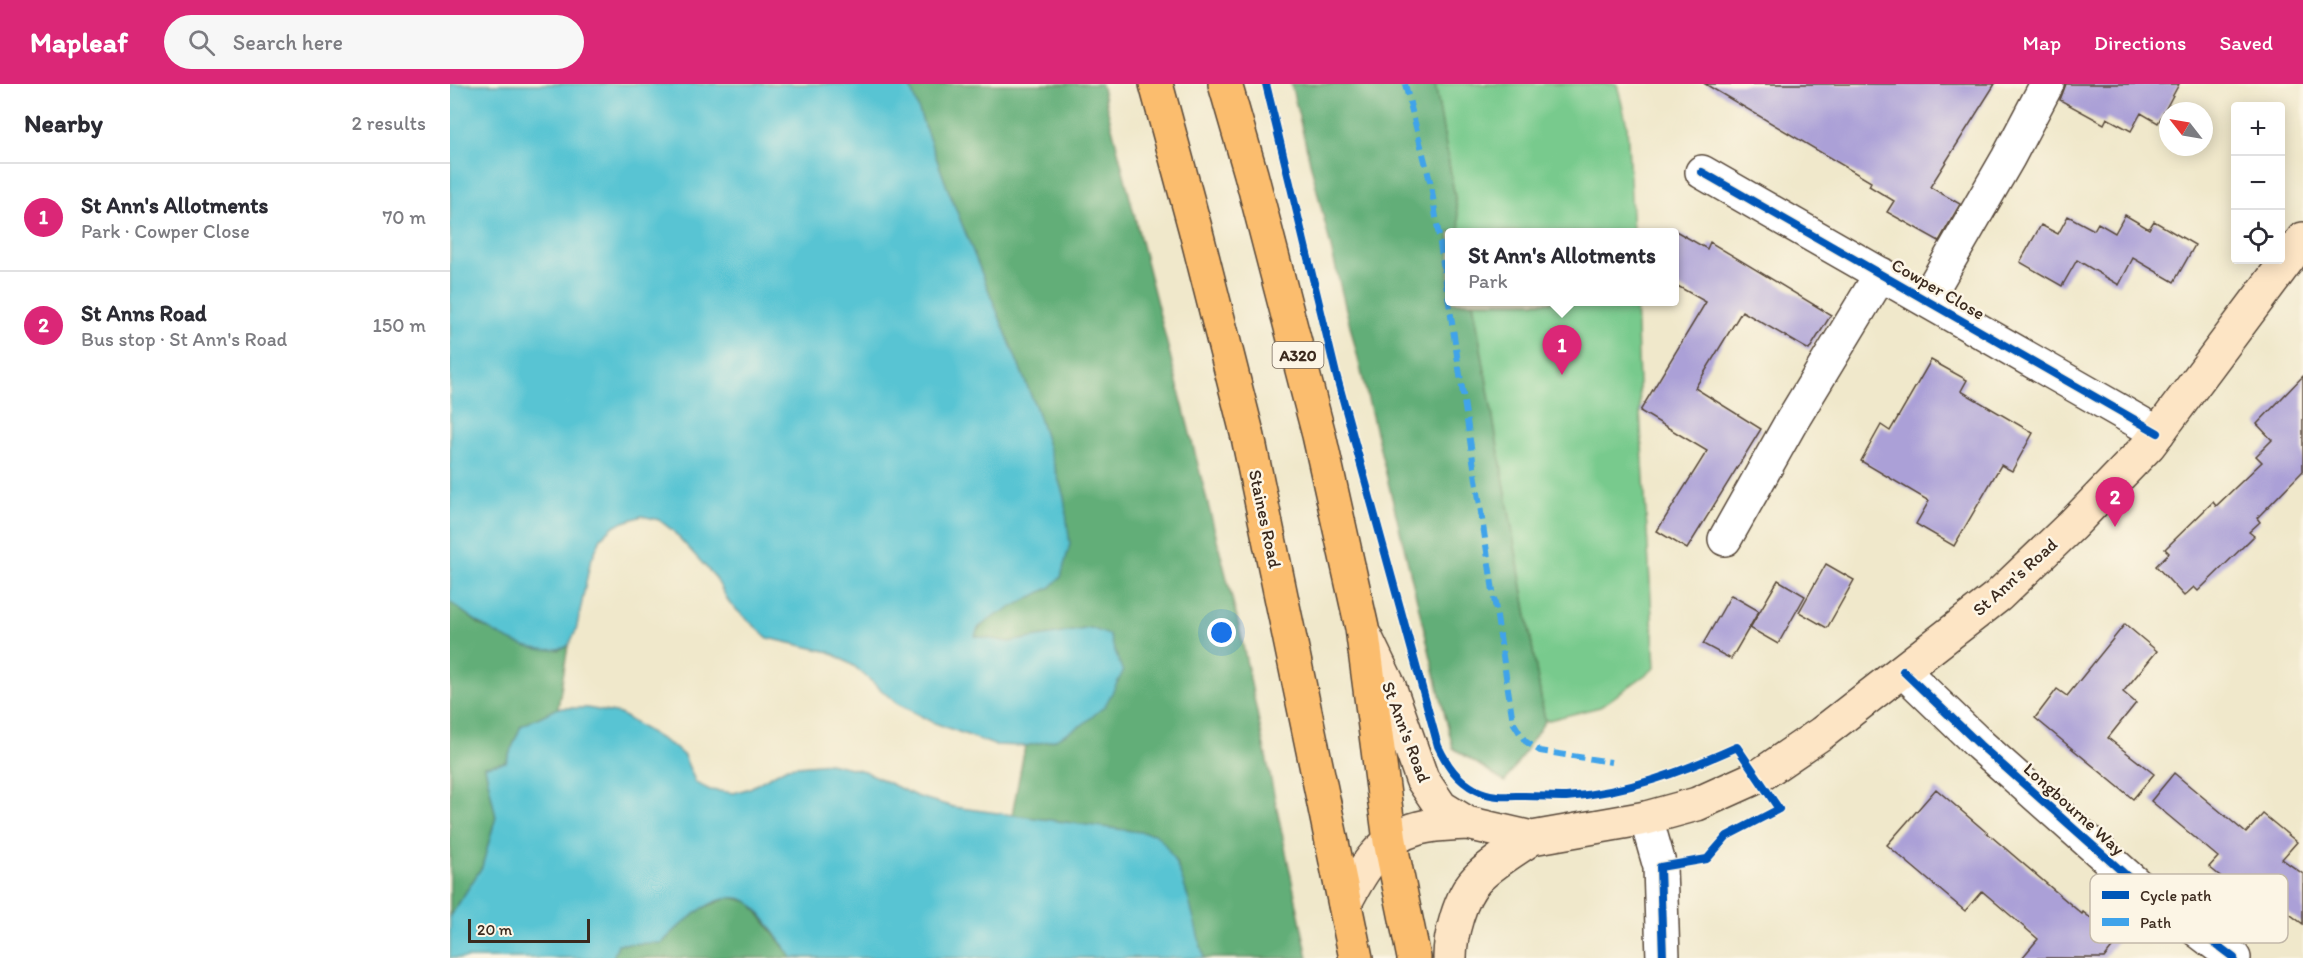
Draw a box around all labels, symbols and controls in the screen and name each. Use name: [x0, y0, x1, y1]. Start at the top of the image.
search box: [164, 15, 584, 69]
text: Mapleaf: [30, 25, 128, 59]
icon: search: [185, 26, 218, 59]
text: Search here: [233, 29, 343, 56]
text: Map: [2023, 30, 2061, 55]
text: Directions: [2094, 30, 2186, 55]
text: Saved: [2219, 30, 2273, 55]
north arrow: [2159, 102, 2213, 156]
map controls: [2231, 102, 2285, 264]
button: +: [2231, 102, 2285, 156]
text: Nearby: [24, 107, 103, 139]
text: 2 results: [352, 111, 426, 135]
button: −: [2231, 156, 2285, 210]
text: St Ann's Allotments: [81, 192, 268, 219]
text: 1: [39, 205, 48, 229]
text: 70 m: [382, 205, 426, 229]
button: locate: [2231, 210, 2285, 264]
text: Park · Cowper Close: [81, 219, 250, 243]
popup: [1445, 228, 1679, 306]
text: St Ann's Allotments: [1468, 242, 1656, 269]
street label: Cowper Close: [1887, 253, 1989, 325]
text: Park: [1468, 269, 1508, 293]
text: St Anns Road: [81, 300, 207, 327]
text: 2: [38, 313, 49, 337]
text: 150 m: [373, 313, 426, 337]
pin: 1: [1542, 326, 1582, 375]
text: Bus stop · St Ann's Road: [81, 327, 287, 351]
road number: A320: [1272, 342, 1324, 368]
street label: Staines Road: [1244, 468, 1286, 570]
pin: 2: [2096, 478, 2134, 527]
street label: St Ann's Road: [1968, 533, 2062, 621]
your location: [1207, 618, 1236, 647]
street label: St Ann's Road: [1377, 679, 1435, 786]
street label: Longbourne Way: [2019, 758, 2129, 860]
legend: [2090, 874, 2288, 943]
text: Cycle path: [2140, 886, 2212, 905]
text: Path: [2140, 913, 2171, 932]
scale bar: [468, 916, 590, 944]
text: 20 m: [477, 920, 512, 939]

